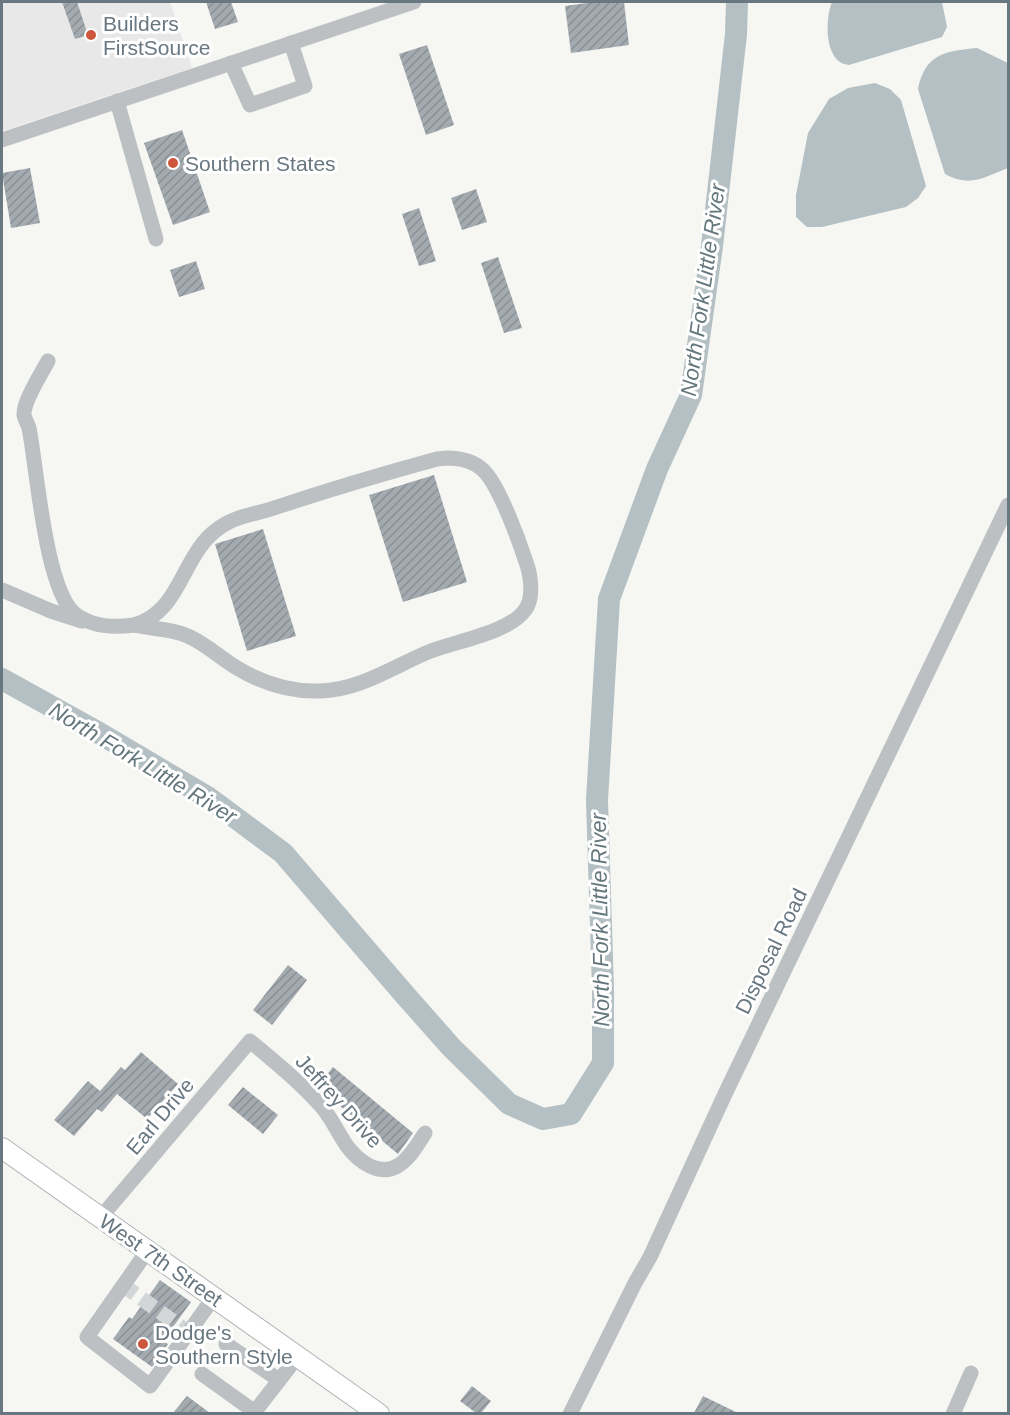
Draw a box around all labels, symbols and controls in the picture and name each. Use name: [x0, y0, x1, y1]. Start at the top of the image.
place label: Builders FirstSource: [103, 12, 210, 59]
marker: Builders FirstSource: [84, 28, 98, 42]
place label: Southern States: [185, 152, 336, 175]
marker: Southern States: [166, 156, 180, 170]
water label: North Fork Little River: [676, 181, 730, 398]
water label: North Fork Little River: [45, 697, 243, 830]
water label: North Fork Little River: [586, 811, 614, 1027]
street label: Disposal Road: [731, 885, 811, 1017]
street label: Jeffrey Drive: [291, 1050, 387, 1152]
street label: Earl Drive: [122, 1073, 198, 1159]
street label: West 7th Street: [95, 1209, 227, 1311]
place label: Dodge's Southern Style: [155, 1321, 293, 1368]
marker: Dodge's Southern Style: [136, 1337, 150, 1351]

